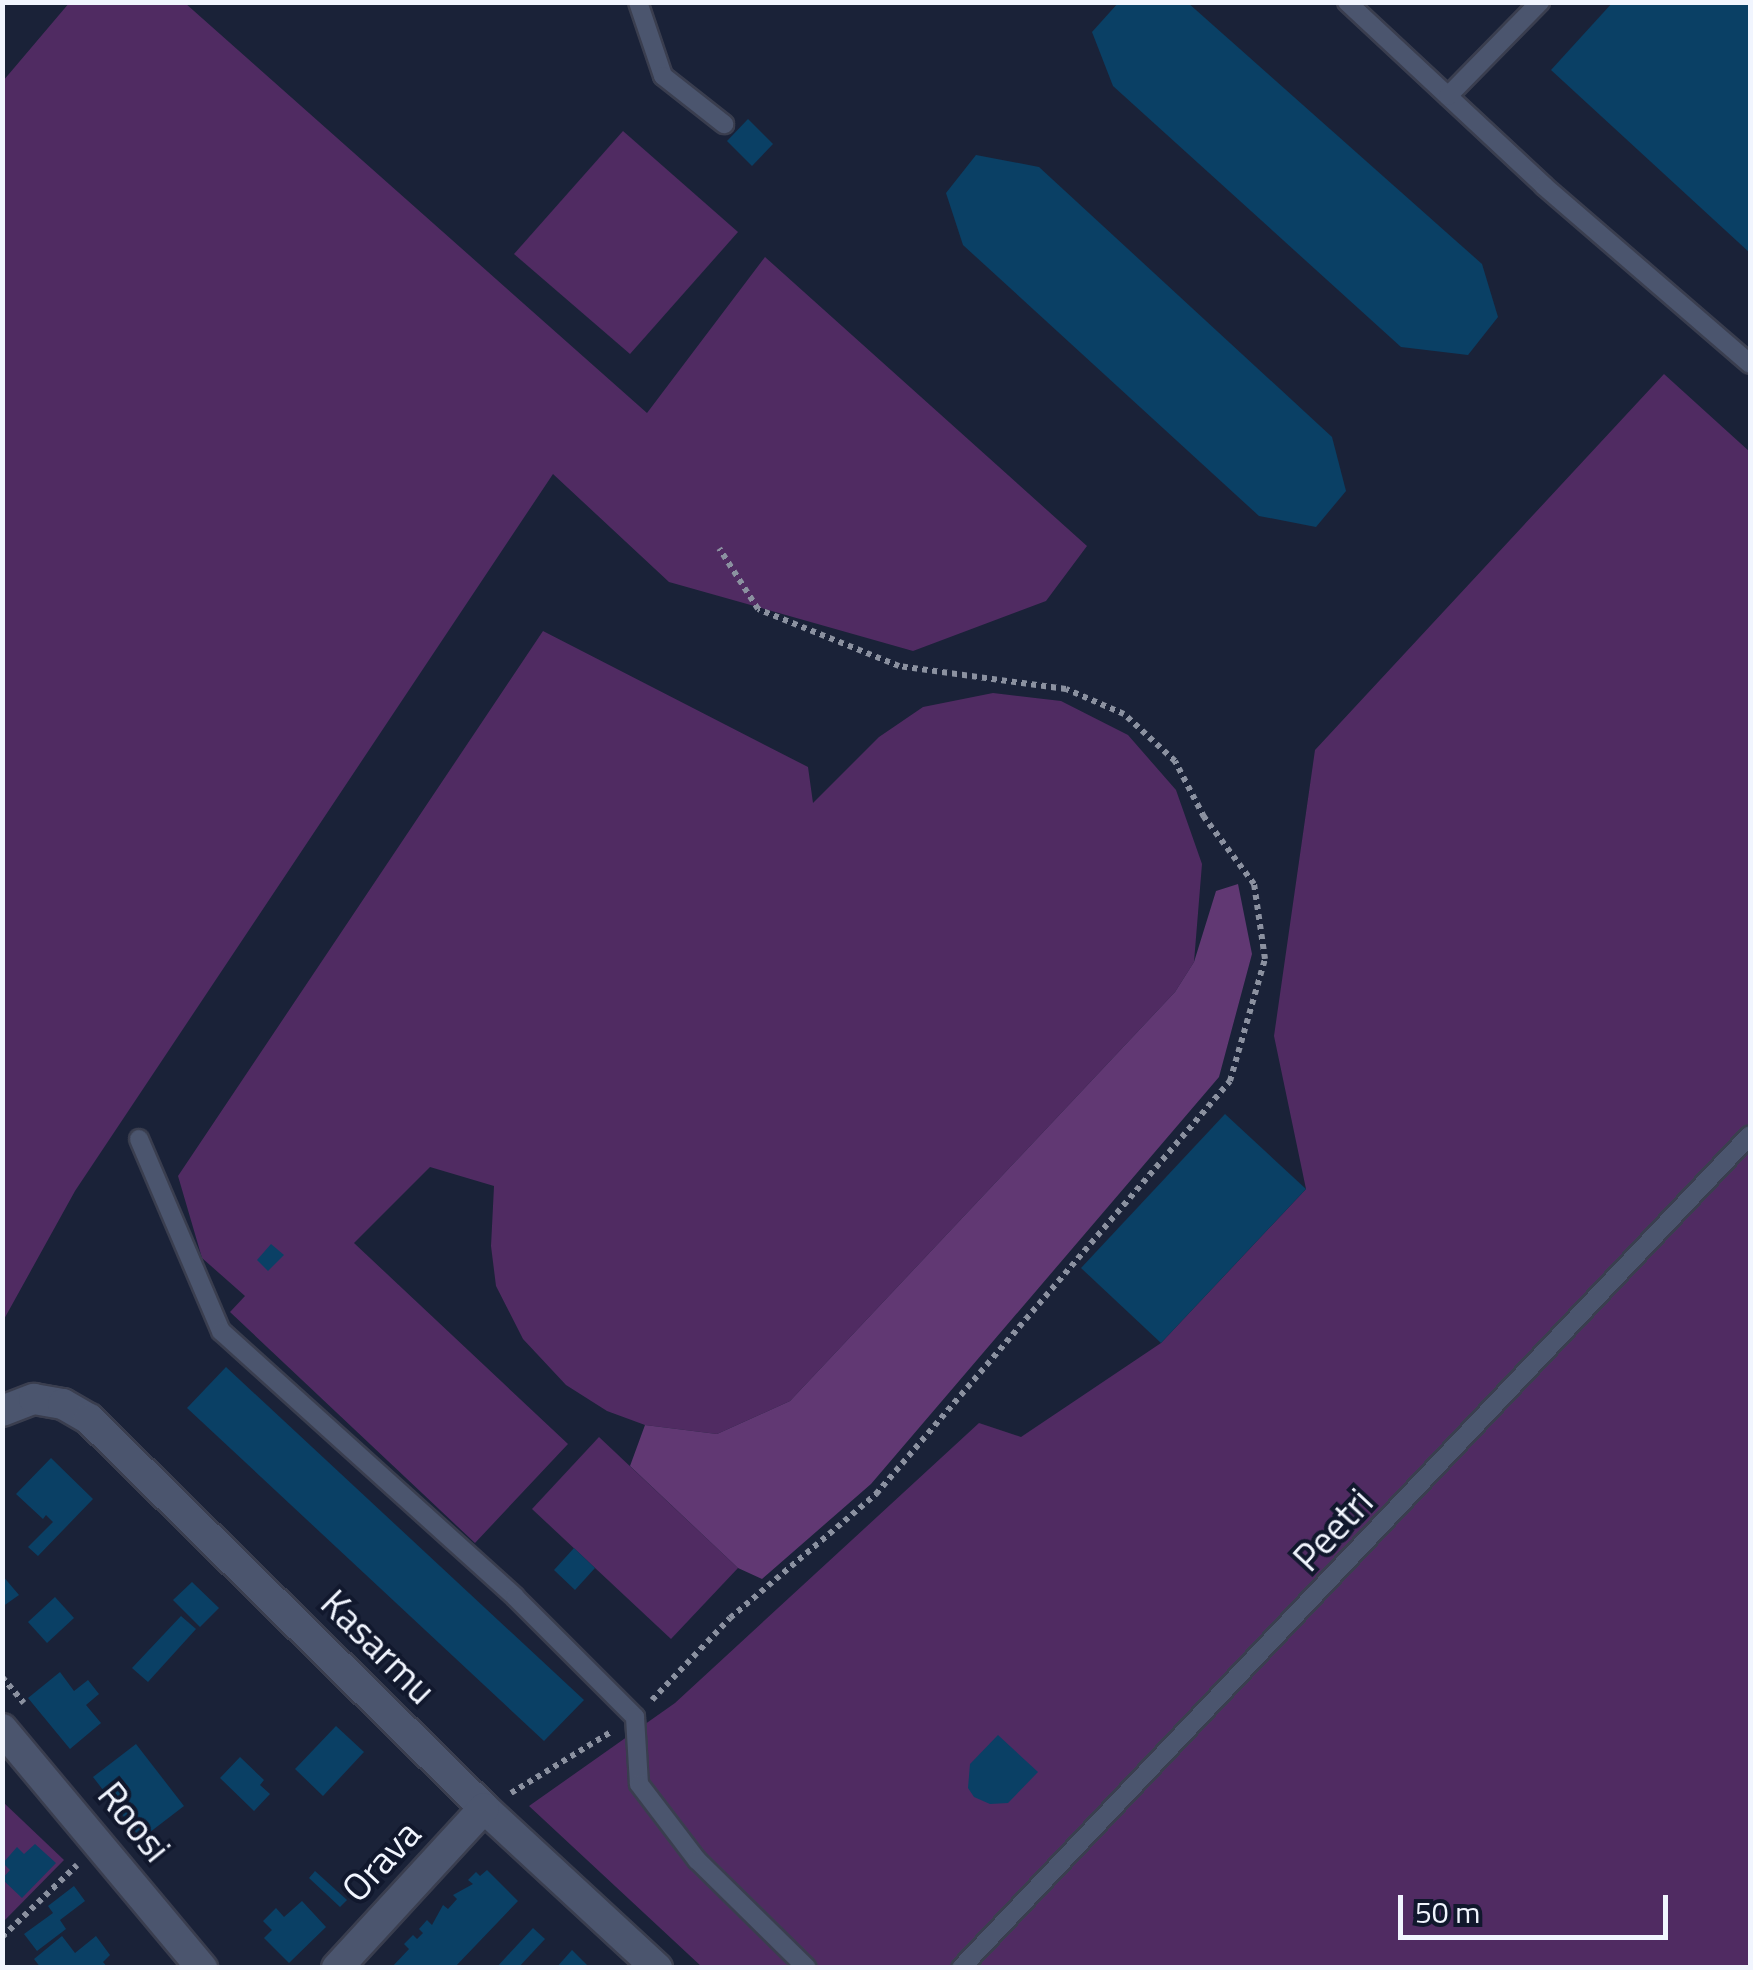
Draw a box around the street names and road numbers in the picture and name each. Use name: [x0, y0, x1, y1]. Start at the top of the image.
street label: Peetri: [1284, 1480, 1382, 1580]
street label: Kasarmu: [312, 1581, 444, 1713]
street label: Roosi: [88, 1773, 180, 1871]
street label: Orava: [332, 1811, 430, 1911]

